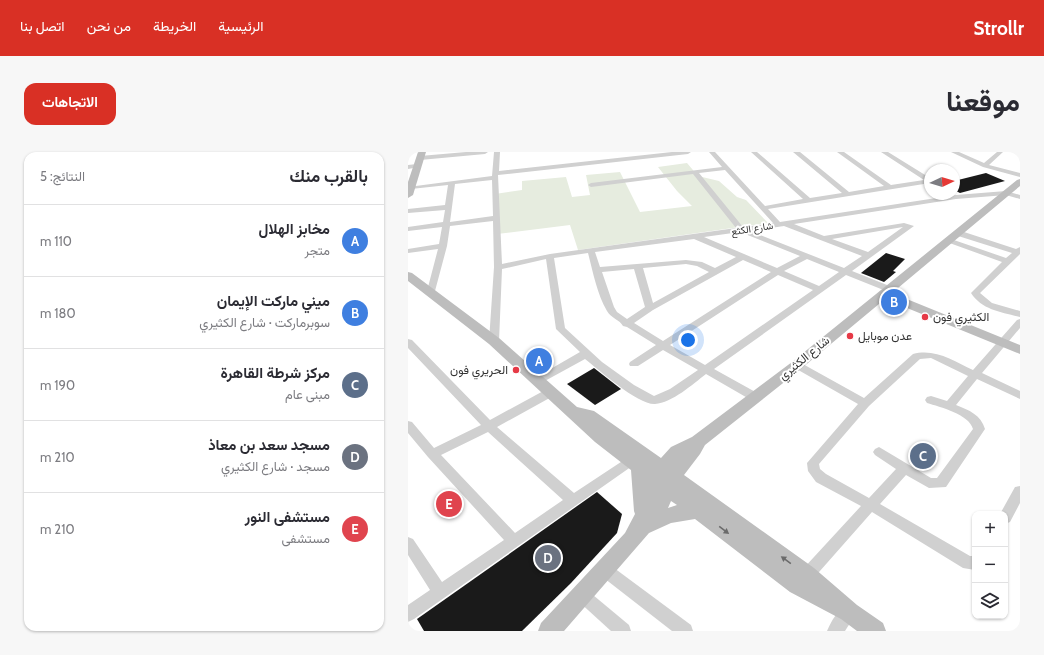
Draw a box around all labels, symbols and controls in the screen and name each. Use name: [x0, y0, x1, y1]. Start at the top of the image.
text: اتصل بنا: [20, 17, 65, 35]
text: من نحن: [87, 17, 131, 35]
text: الخريطة: [153, 17, 196, 35]
text: الرئيسية: [218, 17, 264, 35]
text: Strollr: [973, 17, 1024, 40]
button: الاتجاهات: [24, 83, 116, 125]
text: موقعنا: [946, 84, 1020, 118]
north arrow: [924, 164, 960, 200]
text: بالقرب منك: [290, 166, 368, 186]
text: النتائج: 5: [40, 168, 85, 184]
street label: شارع الكثع: [730, 219, 774, 238]
text: مخابز الهلال: [259, 220, 330, 238]
text: 110 m: [40, 233, 72, 249]
text: A: [351, 233, 359, 249]
text: متجر: [305, 242, 330, 258]
pin: B: [881, 287, 907, 317]
text: ميني ماركت الإيمان: [217, 292, 330, 310]
text: 180 m: [40, 305, 76, 321]
text: B: [351, 305, 359, 321]
place label: الكثيري فون: [933, 309, 989, 327]
marker: الكثيري فون: [920, 312, 930, 322]
text: سوبرماركت · شارع الكثيري: [199, 314, 330, 330]
place label: عدن موبايل: [858, 328, 912, 344]
your location: [678, 330, 698, 350]
marker: عدن موبايل: [845, 331, 855, 341]
street label: شارع الكثيري: [775, 332, 834, 385]
pin: A: [526, 346, 552, 376]
place label: الحريري فون: [450, 362, 508, 380]
text: مركز شرطة القاهرة: [221, 364, 330, 382]
marker: الحريري فون: [511, 365, 521, 375]
text: 190 m: [40, 377, 75, 393]
text: C: [351, 377, 359, 393]
text: مبنى عام: [285, 386, 330, 402]
text: مسجد سعد بن معاذ: [208, 436, 330, 454]
pin: C: [910, 441, 936, 471]
text: 210 m: [40, 449, 74, 465]
text: D: [350, 449, 360, 465]
text: مسجد · شارع الكثيري: [221, 458, 330, 474]
pin: E: [436, 489, 462, 519]
text: مستشفى النور: [245, 508, 330, 526]
map controls: [972, 511, 1008, 619]
button: +: [972, 511, 1008, 547]
text: 210 m: [40, 521, 74, 537]
text: E: [351, 521, 359, 537]
one-way arrow: [719, 526, 729, 534]
text: مستشفى: [282, 530, 330, 546]
pin: D: [535, 543, 561, 573]
button: −: [972, 547, 1008, 583]
one-way arrow: [781, 556, 791, 564]
button: layers: [972, 583, 1008, 619]

